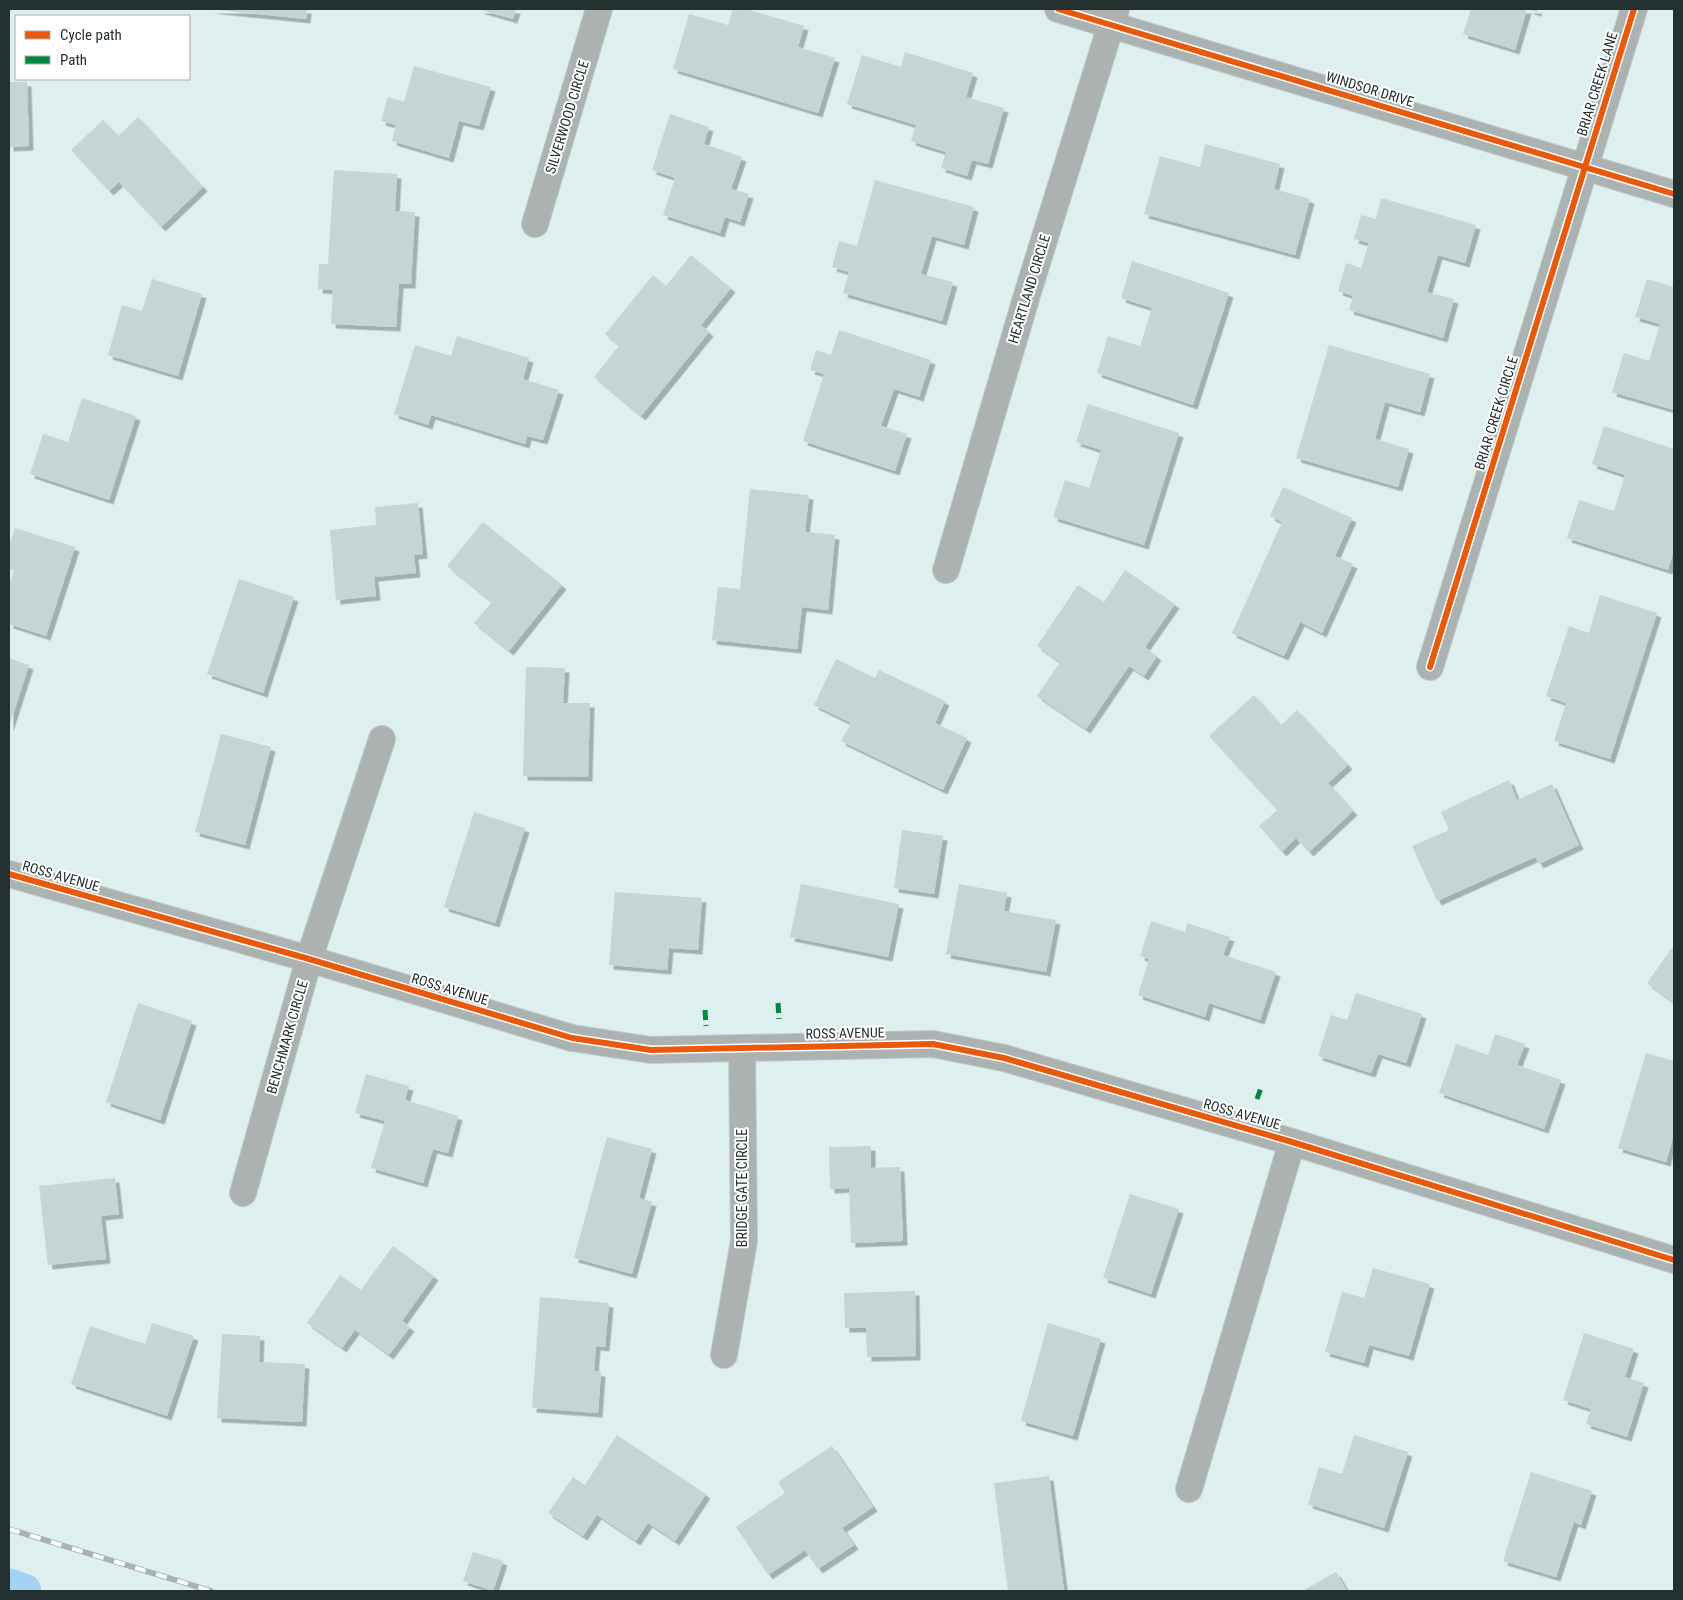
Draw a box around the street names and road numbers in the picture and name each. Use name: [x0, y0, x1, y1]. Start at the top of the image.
street label: BRIAR CREEK LANE: [1574, 30, 1620, 138]
street label: SILVERWOOD CIRCLE: [542, 58, 592, 176]
street label: WINDSOR DRIVE: [1324, 68, 1416, 110]
street label: HEARTLAND CIRCLE: [1005, 233, 1053, 345]
street label: BRIAR CREEK CIRCLE: [1471, 354, 1521, 472]
street label: ROSS AVENUE: [21, 857, 101, 895]
street label: ROSS AVENUE: [410, 970, 490, 1008]
street label: BENCHMARK CIRCLE: [263, 978, 311, 1096]
street label: ROSS AVENUE: [805, 1024, 885, 1042]
street label: ROSS AVENUE: [1202, 1095, 1282, 1133]
street label: BRIDGE GATE CIRCLE: [734, 1129, 750, 1247]

